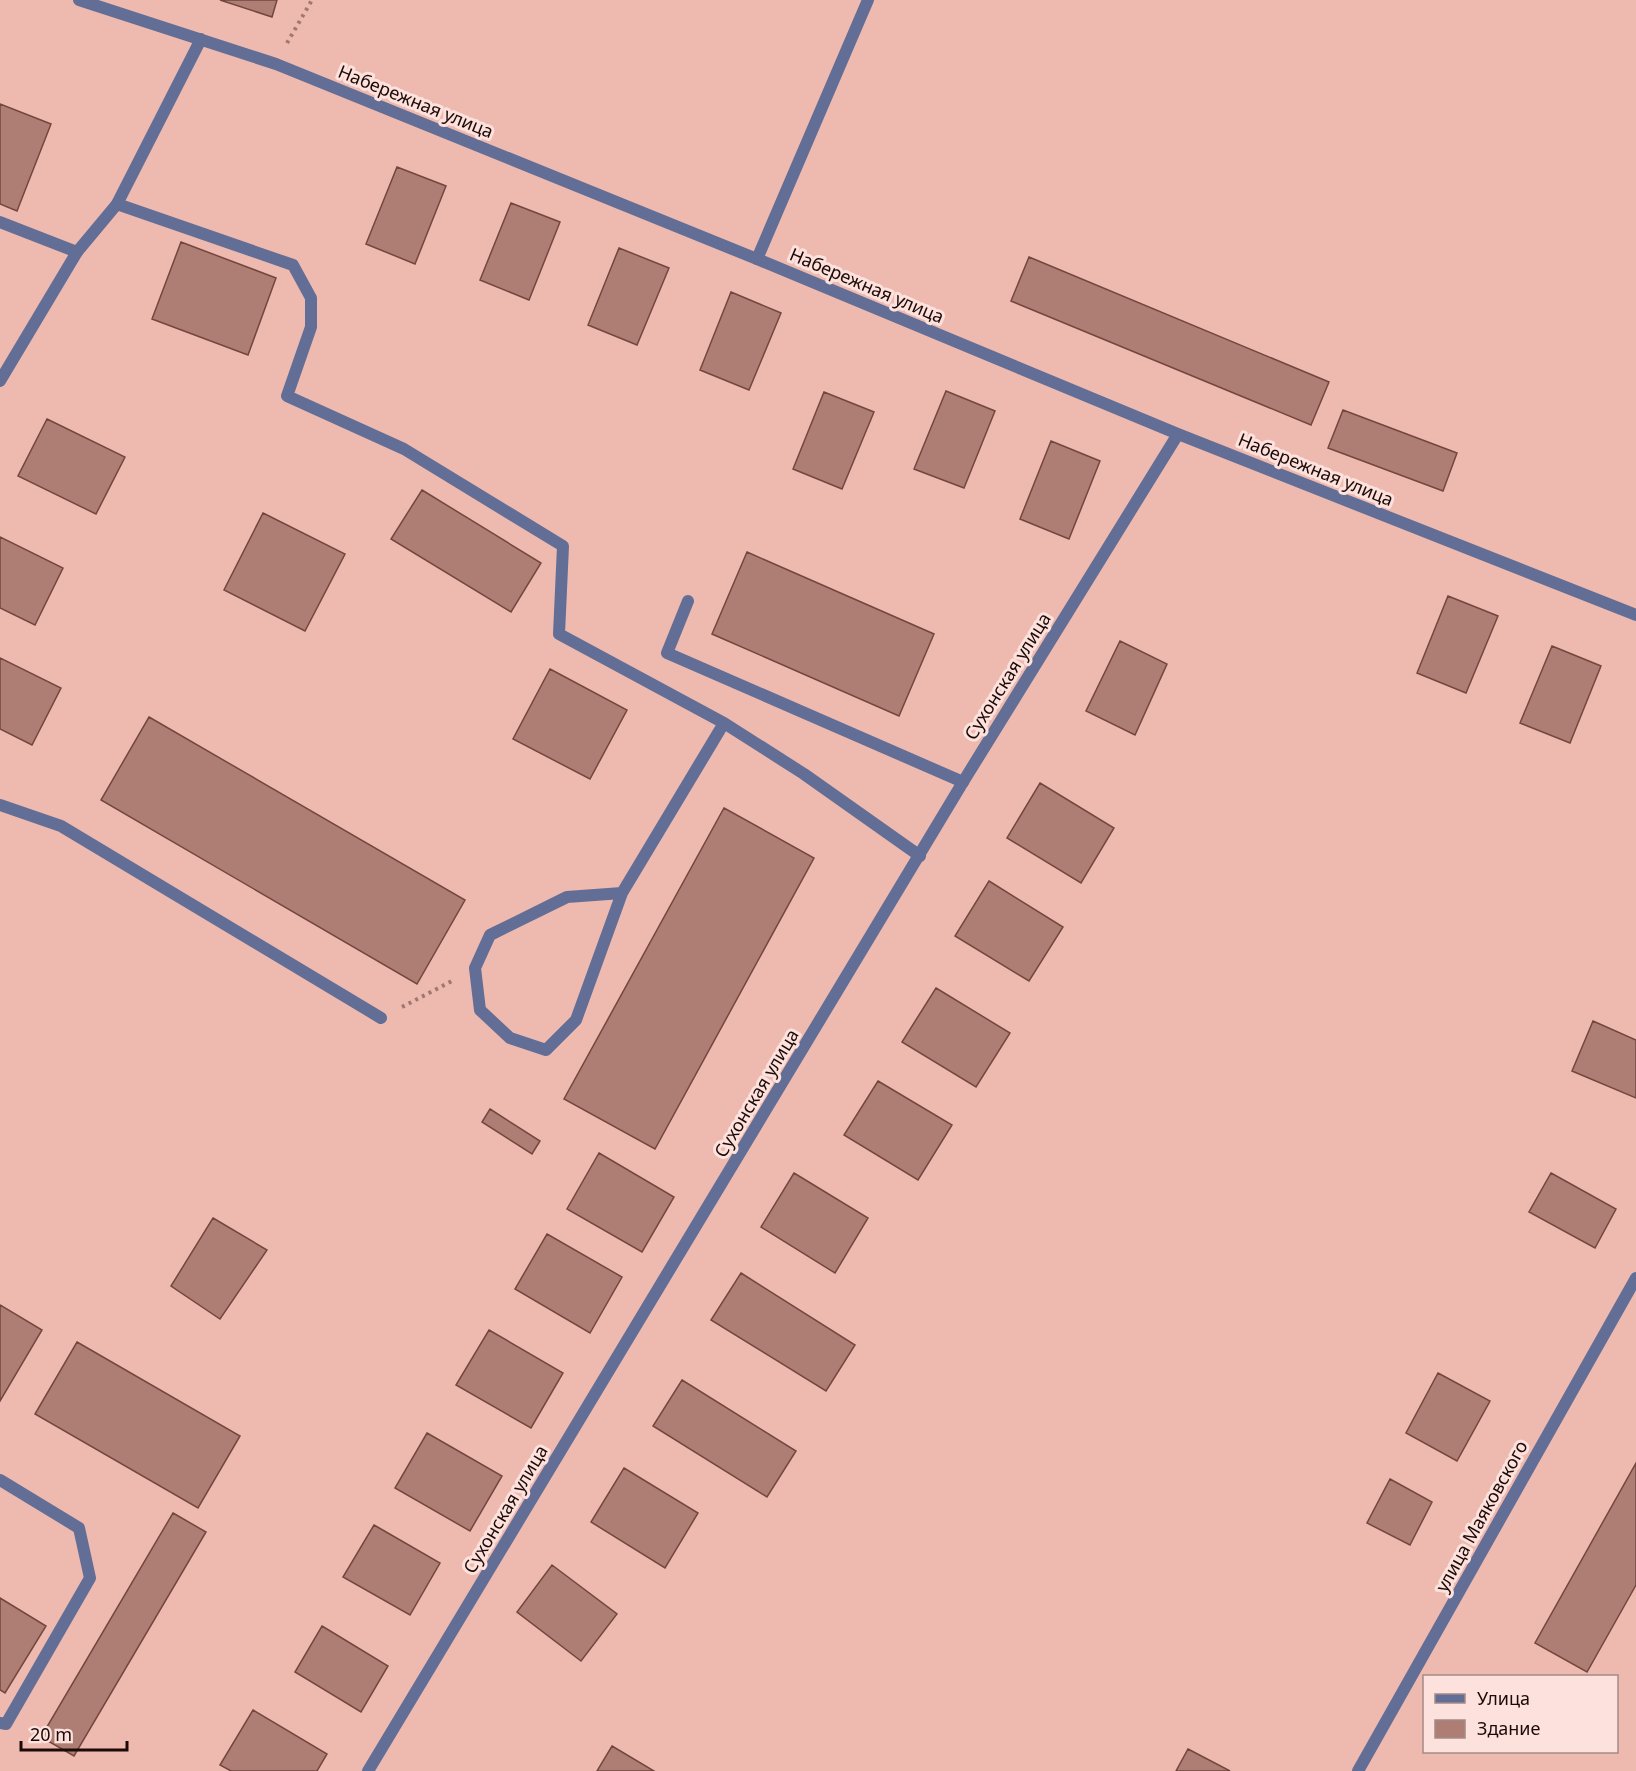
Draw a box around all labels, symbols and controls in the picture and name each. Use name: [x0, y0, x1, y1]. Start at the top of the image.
street label: Набережная улица: [335, 59, 497, 143]
street label: Набережная улица: [786, 242, 948, 328]
street label: Набережная улица: [1235, 427, 1397, 511]
street label: Сухонская улица: [958, 608, 1056, 744]
street label: Сухонская улица: [708, 1024, 804, 1162]
street label: улица Маяковского: [1429, 1436, 1533, 1596]
street label: Сухонская улица: [457, 1440, 553, 1578]
legend: [1423, 1675, 1618, 1753]
text: Улица: [1477, 1686, 1530, 1710]
scale bar: [21, 1714, 128, 1752]
text: Здание: [1477, 1716, 1541, 1740]
text: 20 m: [30, 1722, 72, 1746]

